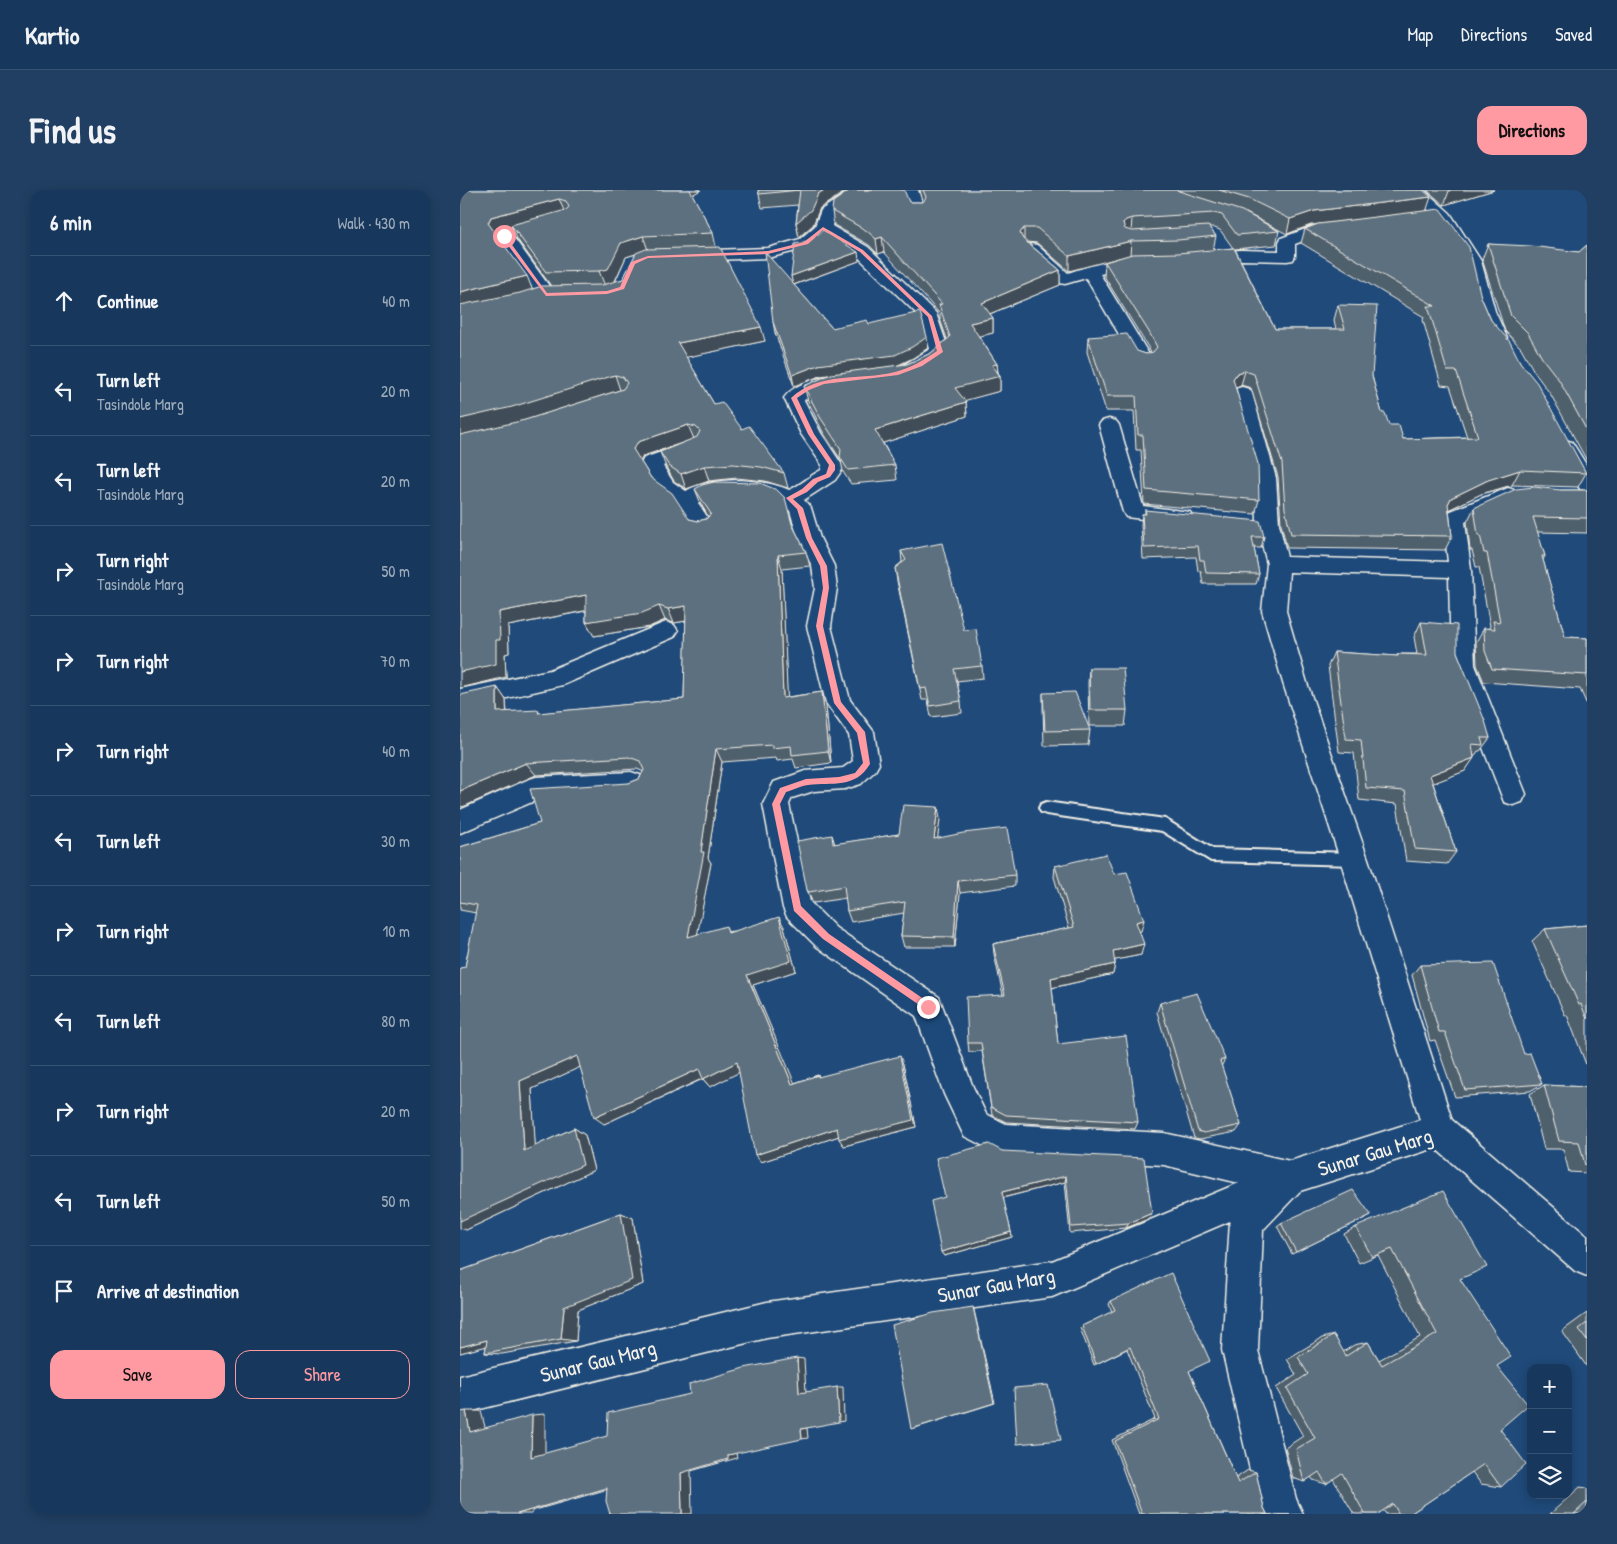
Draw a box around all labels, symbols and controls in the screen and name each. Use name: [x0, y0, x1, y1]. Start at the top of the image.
text: Kartio: [25, 19, 80, 51]
text: Map: [1408, 22, 1433, 47]
text: Directions: [1461, 22, 1527, 47]
text: Saved: [1555, 22, 1592, 47]
button: Directions: [1477, 106, 1587, 155]
text: Find us: [30, 107, 116, 154]
text: 6 min: [50, 208, 92, 237]
text: Walk · 430 m: [338, 212, 410, 234]
route start: [493, 225, 516, 248]
icon: ahead: [50, 287, 78, 315]
text: Continue: [97, 288, 158, 314]
text: 40 m: [382, 290, 410, 312]
text: Turn left: [97, 367, 160, 393]
icon: left: [50, 377, 78, 405]
text: 20 m: [381, 380, 410, 402]
text: Tasindole Marg: [97, 393, 184, 415]
text: Turn left: [97, 457, 160, 483]
icon: left: [50, 467, 78, 495]
text: 20 m: [381, 470, 410, 492]
text: Tasindole Marg: [97, 483, 184, 505]
text: Turn right: [97, 547, 168, 573]
icon: right: [50, 557, 78, 585]
text: 50 m: [382, 560, 410, 582]
text: Tasindole Marg: [97, 573, 184, 595]
icon: right: [50, 647, 78, 675]
text: Turn right: [97, 648, 168, 674]
text: 70 m: [380, 650, 410, 672]
icon: right: [50, 737, 78, 765]
text: Turn right: [97, 738, 168, 764]
text: 40 m: [382, 740, 410, 762]
icon: left: [50, 827, 78, 855]
text: Turn left: [97, 828, 160, 854]
text: 30 m: [381, 830, 410, 852]
icon: right: [50, 917, 78, 945]
text: Turn right: [97, 918, 168, 944]
text: 10 m: [382, 920, 410, 942]
route end: [917, 996, 940, 1019]
icon: left: [50, 1007, 78, 1035]
text: Turn left: [97, 1008, 160, 1034]
text: 80 m: [381, 1010, 410, 1032]
icon: right: [50, 1097, 78, 1125]
text: Turn right: [97, 1098, 168, 1124]
text: 20 m: [381, 1100, 410, 1122]
street label: Sunar Gau Marg: [1314, 1121, 1436, 1183]
icon: left: [50, 1187, 78, 1215]
text: Turn left: [97, 1188, 160, 1214]
text: 50 m: [382, 1190, 410, 1212]
street label: Sunar Gau Marg: [935, 1260, 1057, 1310]
icon: arrive: [50, 1277, 78, 1305]
text: Arrive at destination: [97, 1278, 239, 1304]
street label: Sunar Gau Marg: [537, 1333, 659, 1389]
button: Save: [50, 1350, 225, 1399]
button: Share: [235, 1350, 410, 1399]
map controls: [1527, 1364, 1572, 1499]
button: +: [1527, 1364, 1572, 1409]
button: −: [1527, 1409, 1572, 1454]
button: layers: [1527, 1454, 1572, 1499]

